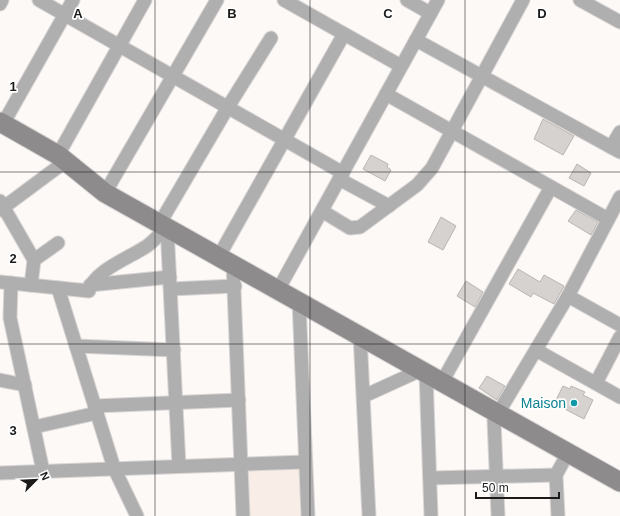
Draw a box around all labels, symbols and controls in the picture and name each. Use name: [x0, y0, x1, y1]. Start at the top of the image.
text: A: [73, 6, 83, 21]
text: B: [227, 6, 237, 21]
text: C: [383, 6, 393, 21]
text: D: [537, 6, 547, 21]
text: 1: [9, 79, 17, 94]
text: 2: [9, 251, 17, 266]
place label: Maison: [521, 395, 566, 411]
marker: Maison: [569, 398, 579, 408]
text: 3: [9, 423, 17, 438]
north arrow: [16, 460, 56, 500]
text: N: [38, 470, 52, 482]
scale bar: [476, 474, 559, 500]
text: 50 m: [482, 481, 509, 495]

